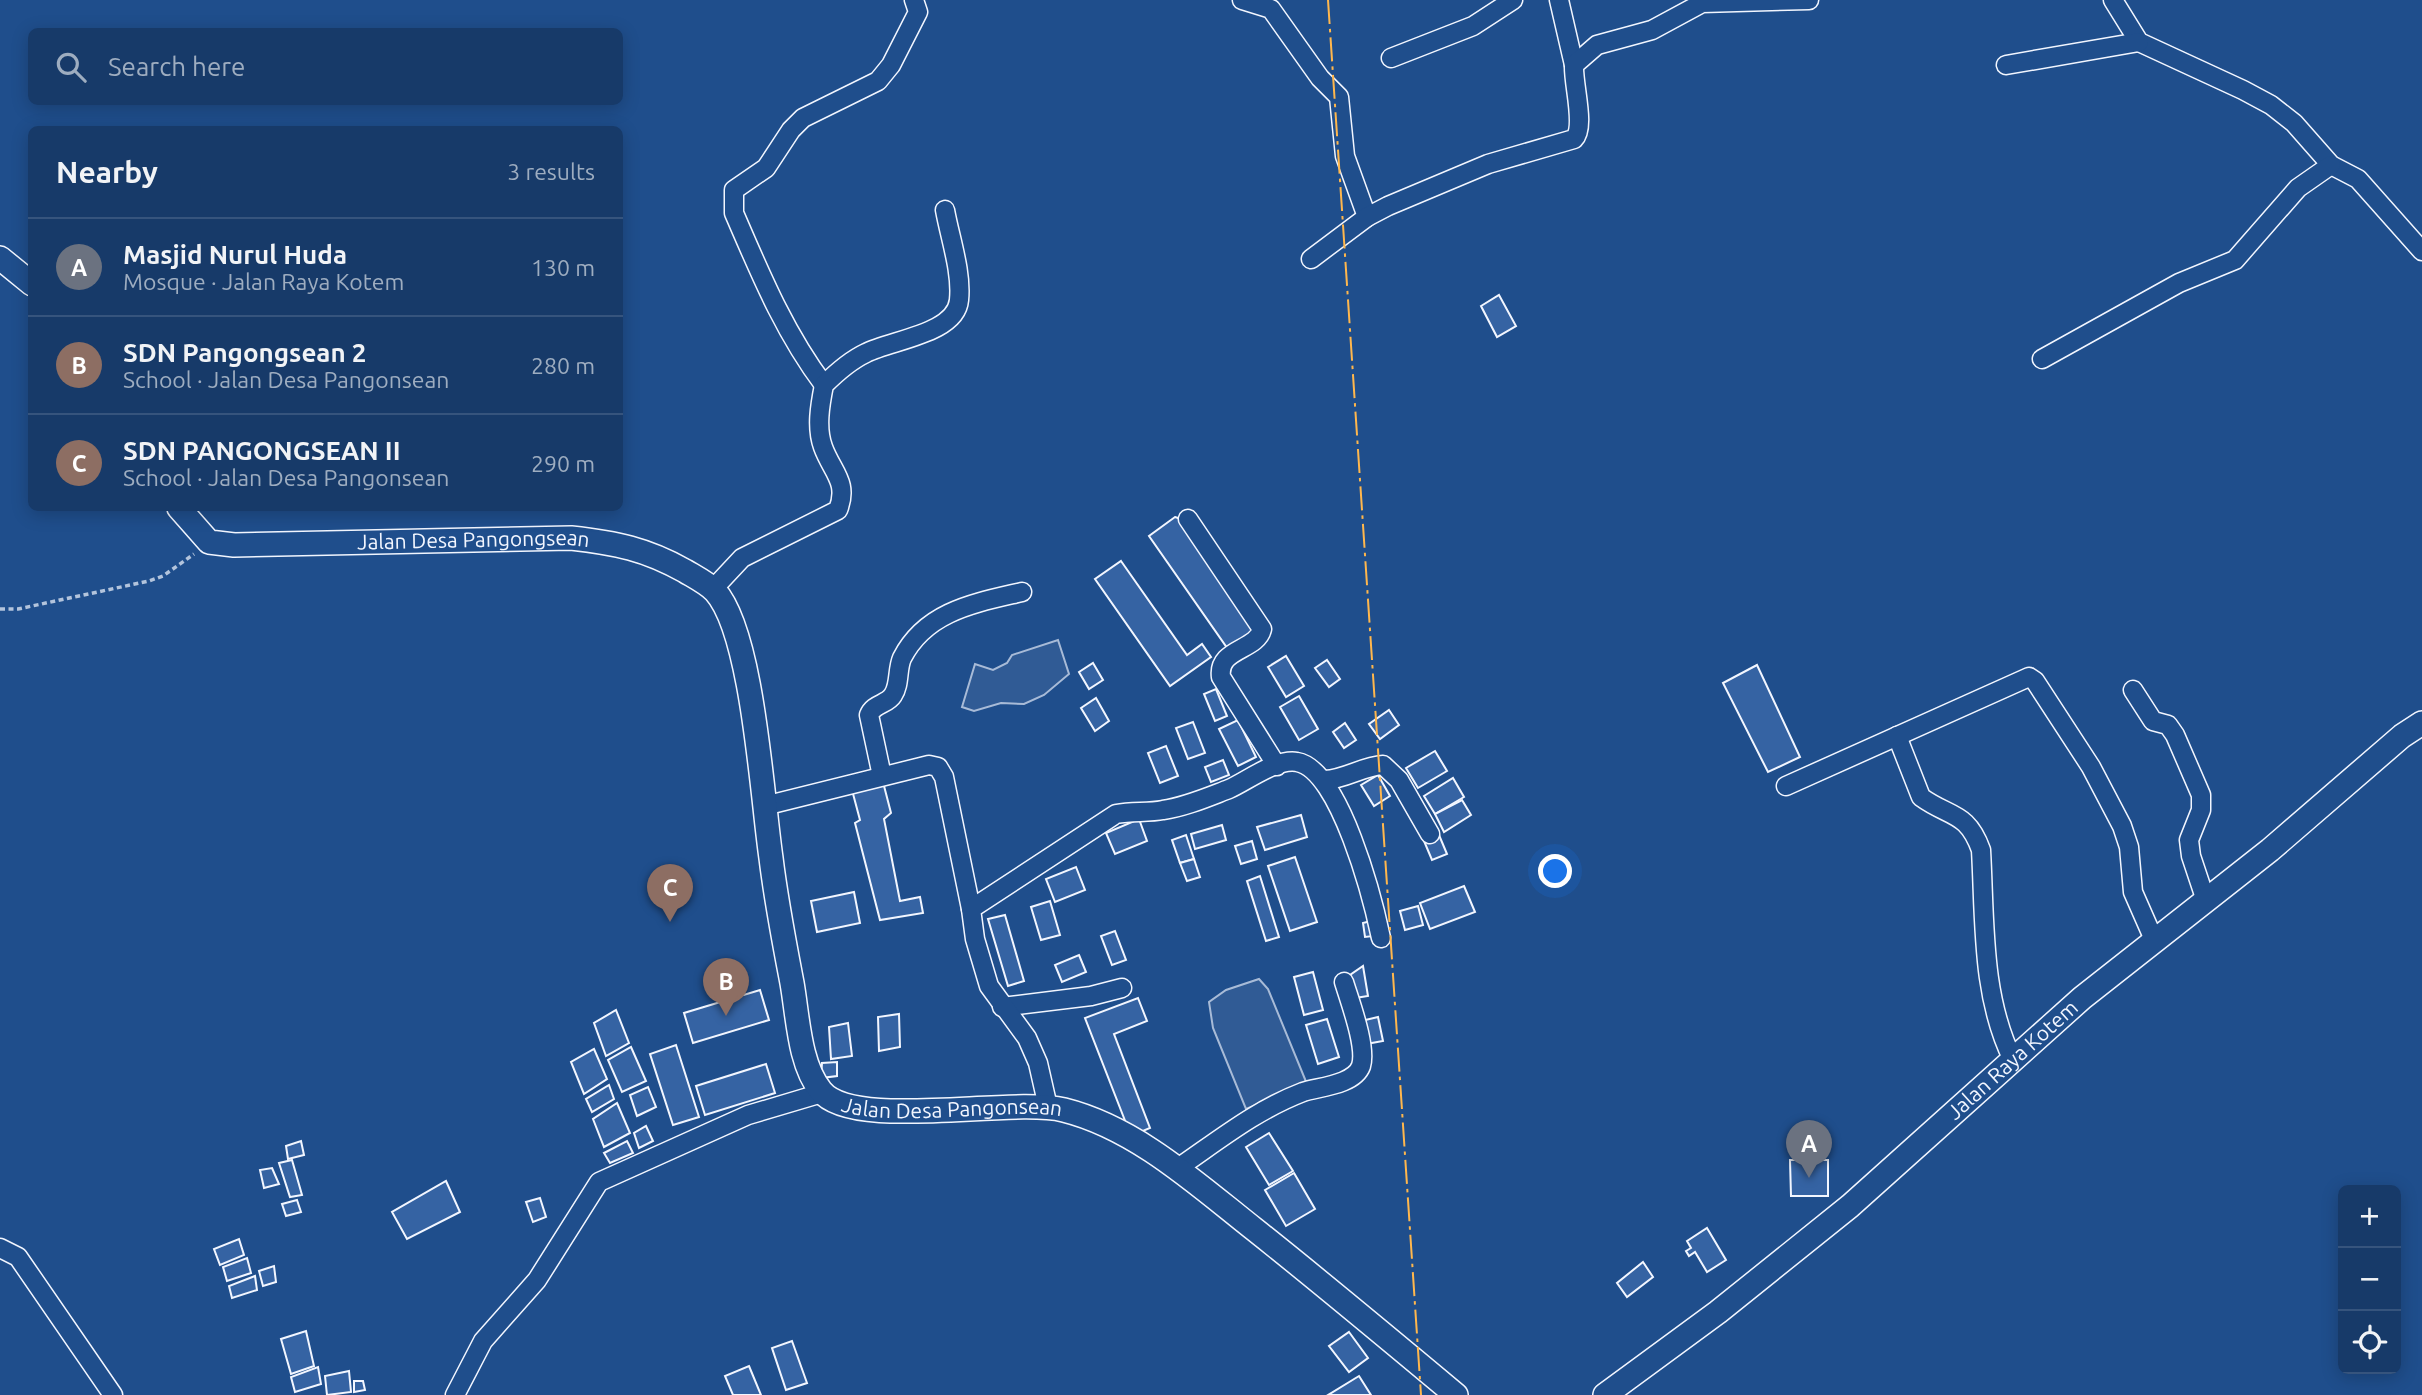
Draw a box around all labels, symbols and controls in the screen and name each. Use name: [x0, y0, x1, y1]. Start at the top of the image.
search box: [28, 28, 623, 105]
icon: search: [52, 48, 90, 86]
text: Search here: [108, 52, 245, 81]
text: Nearby: [56, 155, 158, 189]
text: 3 results: [507, 159, 595, 184]
text: Masjid Nurul Huda: [123, 240, 347, 269]
text: A: [71, 255, 87, 280]
text: 130 m: [531, 255, 595, 280]
text: Mosque · Jalan Raya Kotem: [123, 269, 404, 294]
text: SDN Pangongsean 2: [123, 338, 367, 367]
text: B: [71, 353, 87, 378]
text: 280 m: [531, 353, 595, 378]
text: School · Jalan Desa Pangonsean: [123, 367, 449, 392]
text: SDN PANGONGSEAN II: [123, 436, 400, 465]
text: C: [72, 451, 86, 476]
text: 290 m: [531, 451, 595, 476]
text: School · Jalan Desa Pangonsean: [123, 465, 449, 490]
street label: Jalan Desa Pangongsean: [357, 525, 591, 553]
your location: [1538, 854, 1572, 888]
pin: C: [647, 864, 693, 922]
pin: B: [703, 958, 749, 1016]
street label: Jalan Raya Kotem: [1942, 995, 2082, 1124]
street label: Jalan Desa Pangonsean: [839, 1092, 1064, 1122]
pin: A: [1786, 1120, 1832, 1178]
map controls: [2338, 1185, 2401, 1374]
button: +: [2338, 1185, 2401, 1248]
button: −: [2338, 1248, 2401, 1311]
button: locate: [2338, 1311, 2401, 1374]

